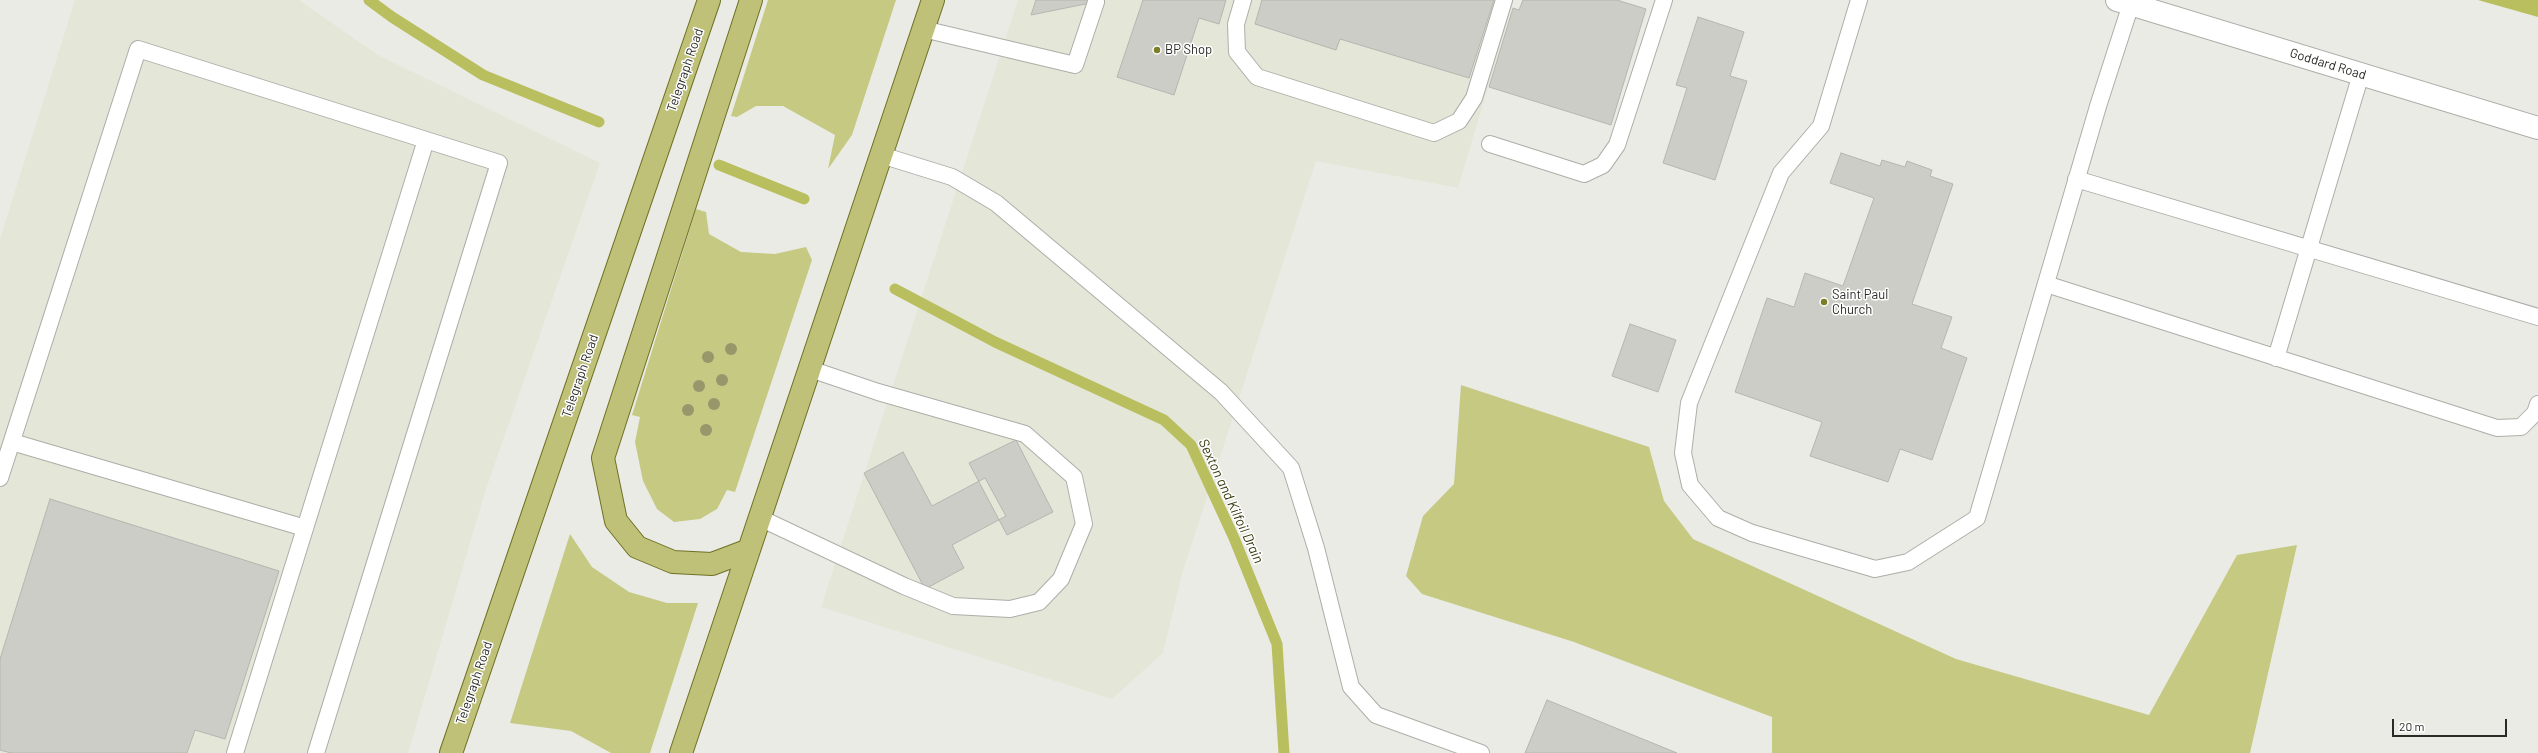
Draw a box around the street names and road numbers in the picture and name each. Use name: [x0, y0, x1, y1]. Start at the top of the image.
street label: Telegraph Road: [663, 26, 707, 114]
street label: Goddard Road: [2288, 45, 2368, 83]
street label: Telegraph Road: [558, 332, 602, 420]
street label: Telegraph Road: [452, 639, 496, 727]

